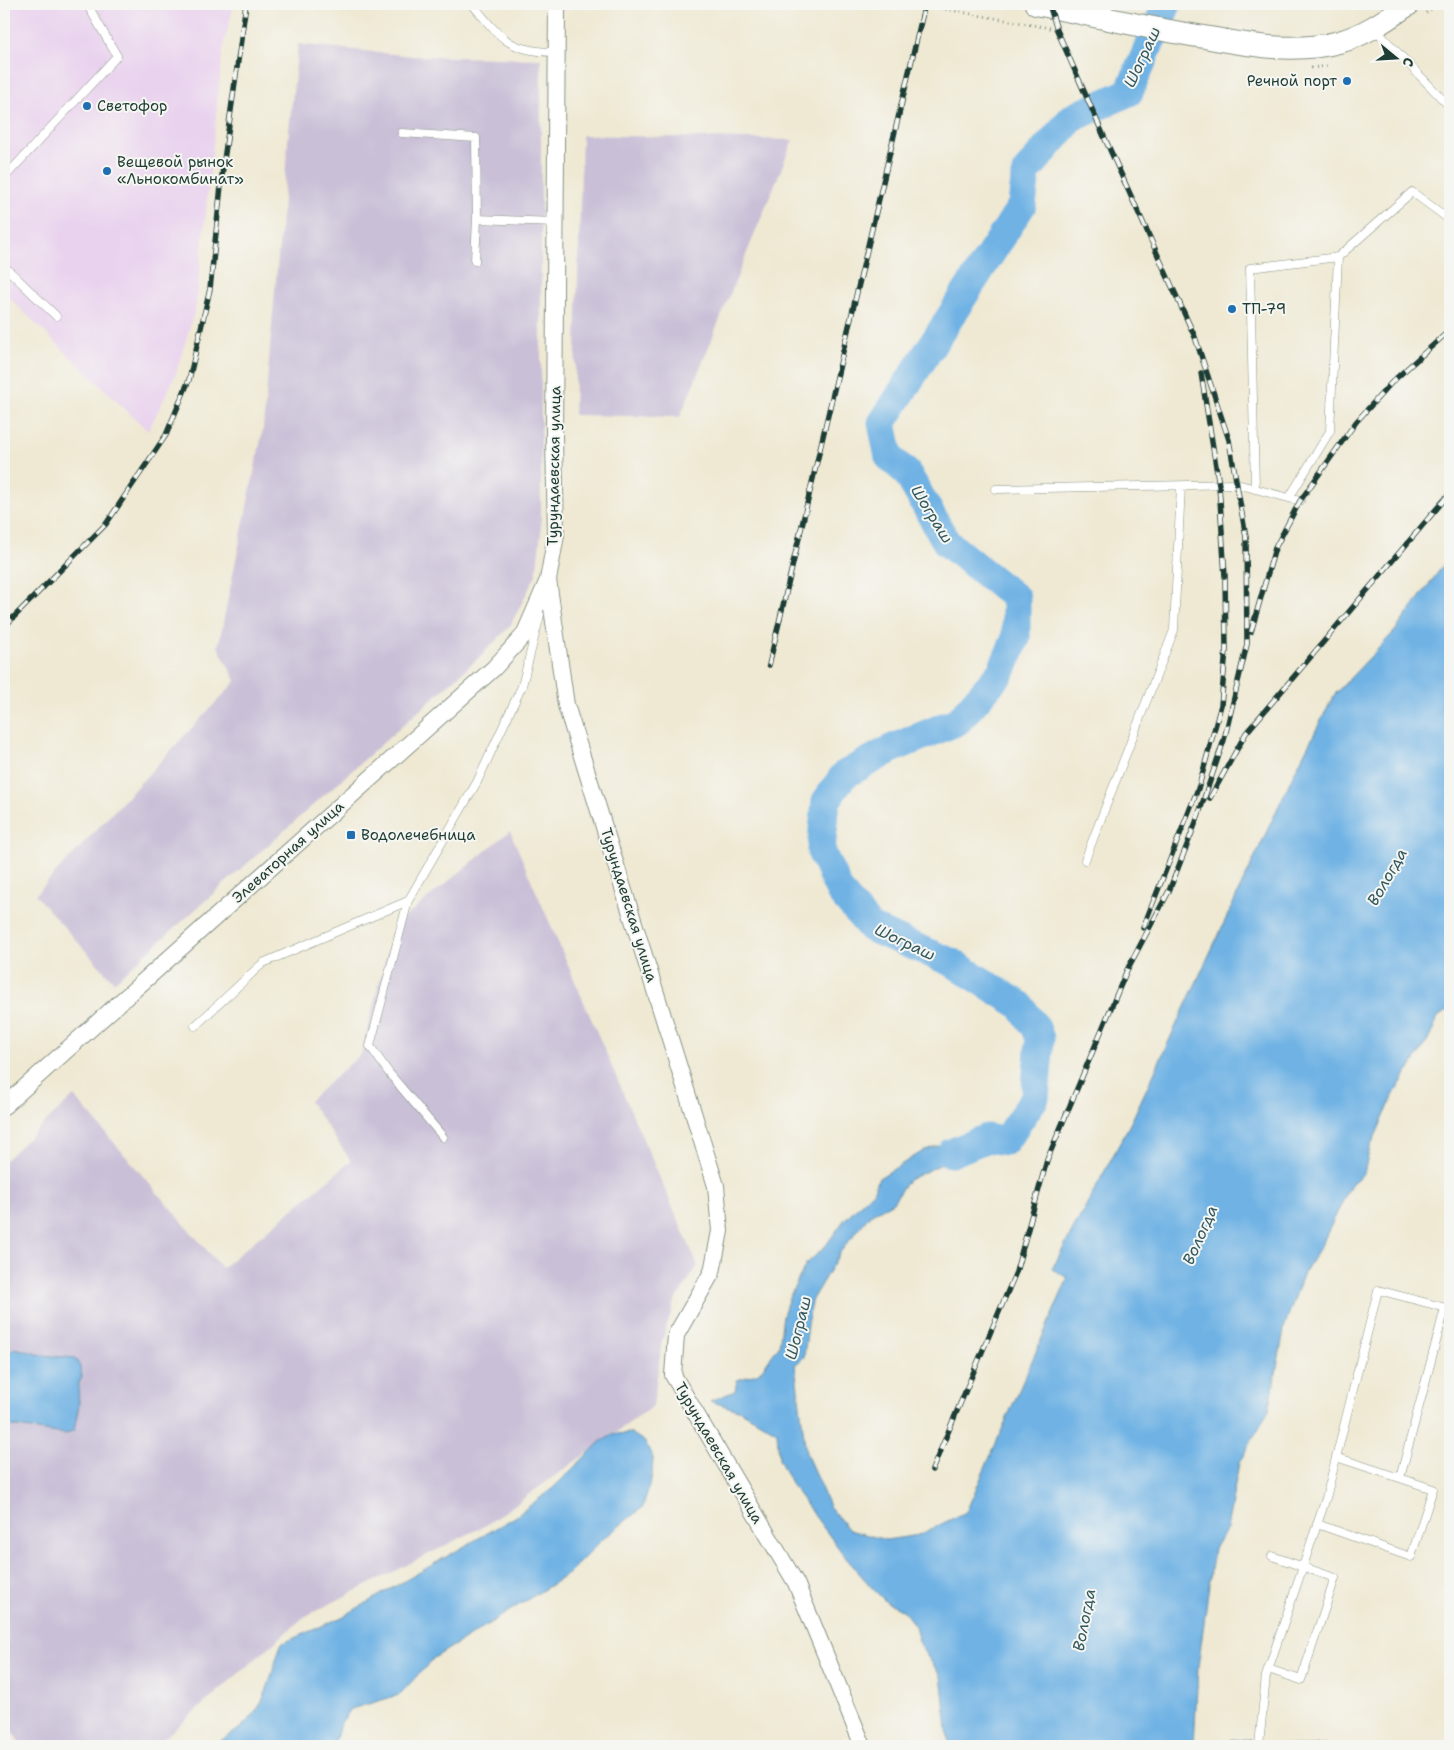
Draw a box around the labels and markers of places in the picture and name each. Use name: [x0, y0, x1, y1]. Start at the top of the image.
place label: Речной порт: [1247, 71, 1337, 91]
marker: Речной порт: [1341, 75, 1353, 87]
place label: Светофор: [97, 96, 168, 116]
marker: Светофор: [81, 100, 93, 112]
place label: Вещевой рынок «Льнокомбинат»: [117, 152, 244, 189]
marker: Вещевой рынок «Льнокомбинат»: [101, 165, 113, 177]
place label: ТП-79: [1242, 299, 1286, 319]
marker: ТП-79: [1226, 303, 1238, 315]
place label: Водолечебница: [361, 825, 476, 845]
marker: Водолечебница: [345, 829, 357, 841]

